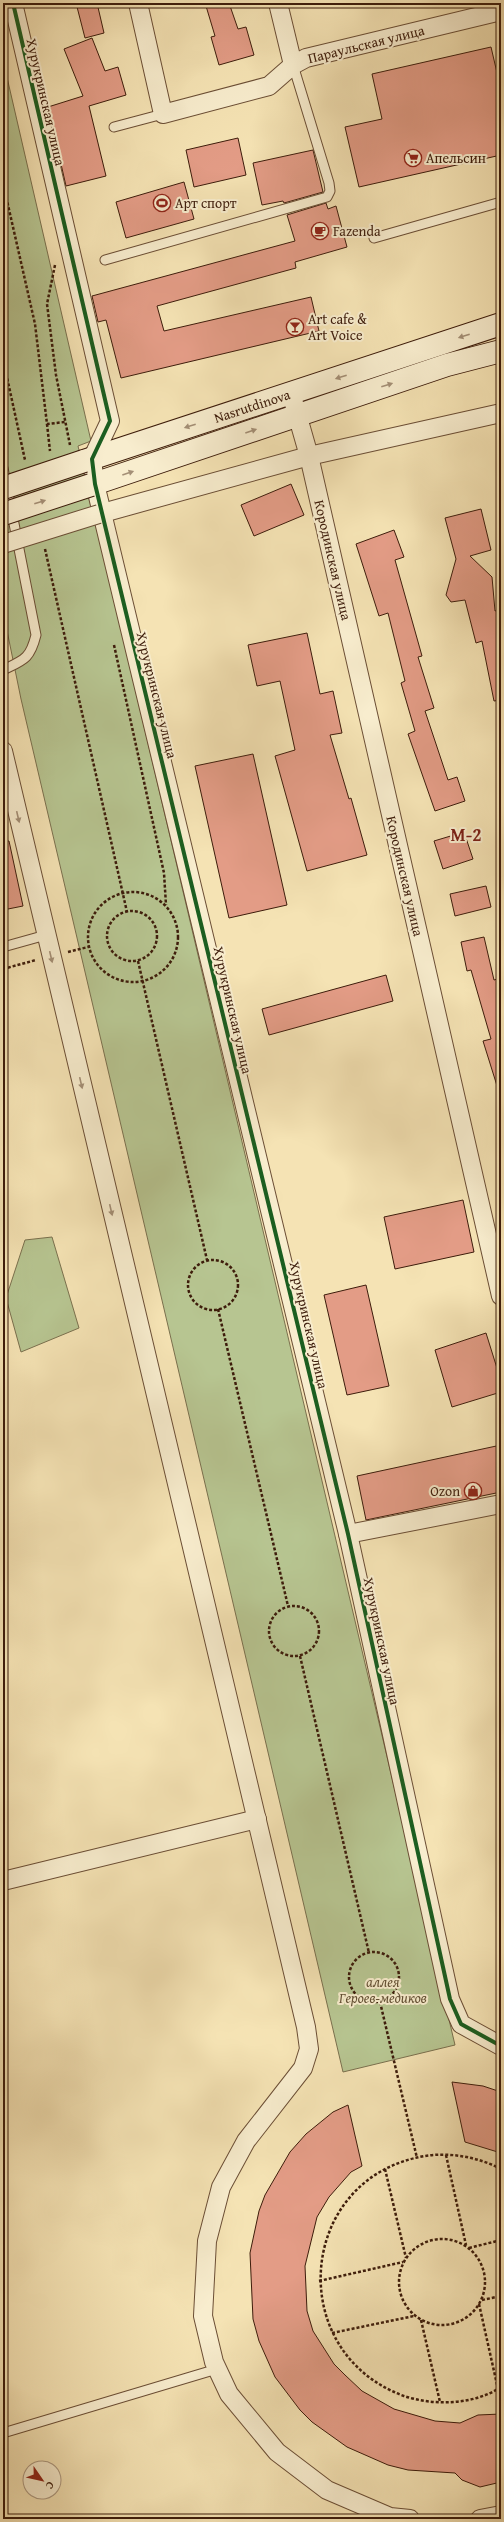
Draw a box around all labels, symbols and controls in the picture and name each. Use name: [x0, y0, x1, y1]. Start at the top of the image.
street label: Параульская улица: [306, 20, 427, 68]
street label: Хурукринская улица: [22, 36, 70, 168]
supermarket icon: Апельсин: [403, 148, 423, 168]
place label: Апельсин: [426, 148, 486, 168]
sports icon: Арт спорт: [152, 193, 172, 213]
place label: Арт спорт: [175, 193, 237, 213]
cafe icon: Fazenda: [310, 221, 330, 241]
place label: Fazenda: [333, 221, 381, 241]
place label: Art cafe & Art Voice: [308, 309, 367, 345]
bar icon: Art cafe & Art Voice: [285, 317, 305, 337]
one-way arrow: [458, 333, 470, 339]
one-way arrow: [334, 374, 346, 380]
one-way arrow: [381, 382, 393, 388]
street label: Nasrutdinova: [211, 384, 293, 428]
one-way arrow: [184, 424, 196, 430]
one-way arrow: [245, 428, 257, 434]
one-way arrow: [122, 469, 134, 475]
street label: Кородинская улица: [309, 498, 357, 622]
one-way arrow: [34, 499, 46, 505]
street label: Хурукринская улица: [132, 630, 183, 761]
one-way arrow: [16, 810, 22, 823]
street label: Кородинская улица: [381, 814, 429, 938]
district label: М-2: [451, 821, 481, 848]
street label: Хурукринская улица: [209, 944, 257, 1076]
one-way arrow: [49, 951, 55, 963]
one-way arrow: [79, 1077, 85, 1089]
one-way arrow: [109, 1204, 115, 1216]
street label: Хурукринская улица: [285, 1259, 333, 1391]
place label: Ozon: [430, 1481, 460, 1501]
shop icon: Ozon: [463, 1481, 483, 1501]
street label: Хурукринская улица: [359, 1575, 405, 1707]
park label: аллея Героев-медиков: [338, 1972, 427, 2008]
north arrow: [22, 2460, 62, 2500]
text: С: [42, 2479, 59, 2493]

